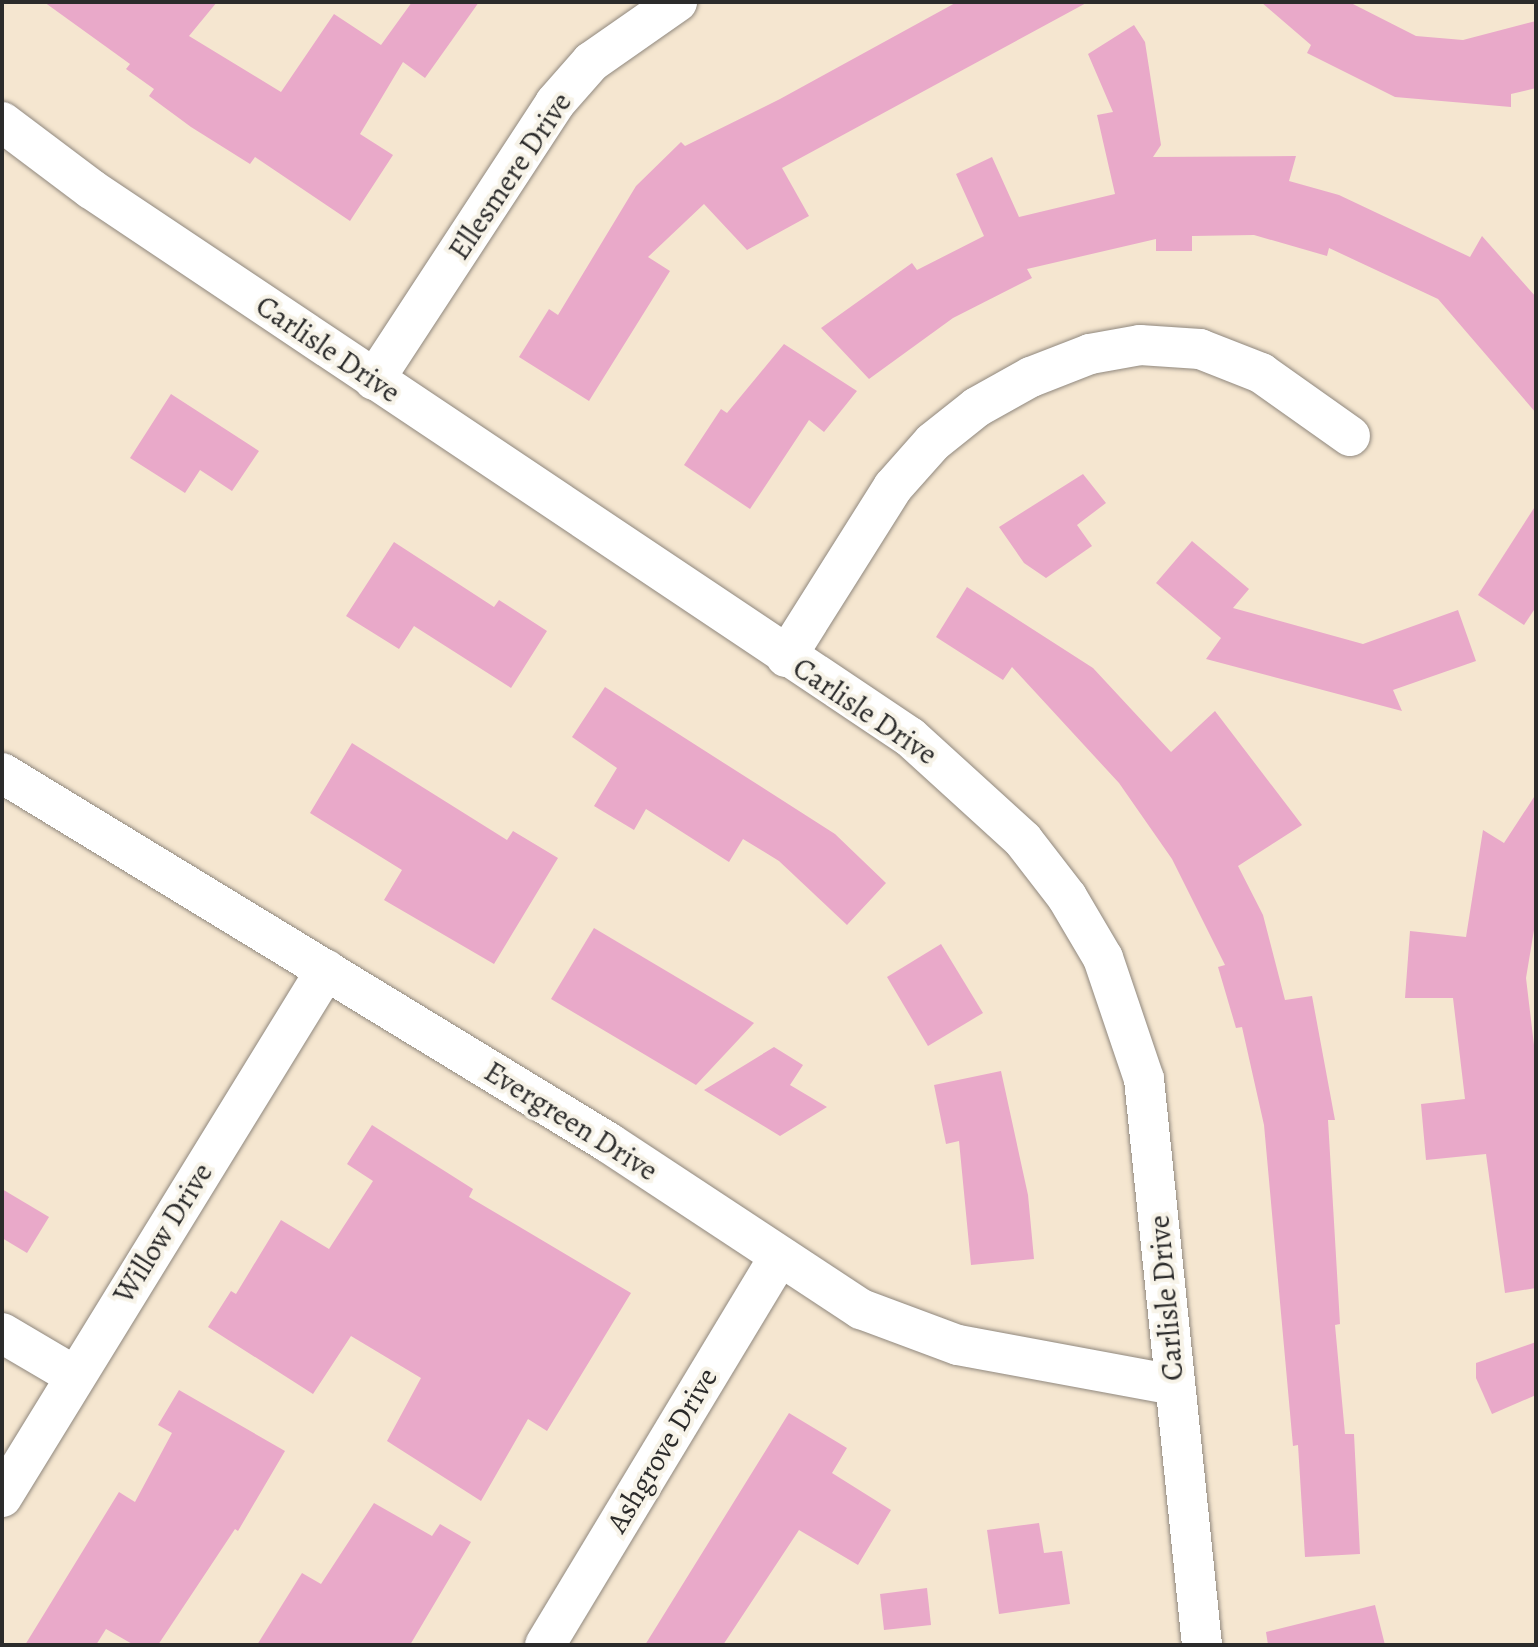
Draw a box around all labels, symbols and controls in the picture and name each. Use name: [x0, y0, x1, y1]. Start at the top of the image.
street label: Ellesmere Drive: [441, 85, 579, 267]
street label: Carlisle Drive: [249, 288, 407, 410]
street label: Carlisle Drive: [786, 650, 944, 772]
street label: Evergreen Drive: [478, 1053, 664, 1189]
street label: Willow Drive: [106, 1156, 220, 1310]
street label: Carlisle Drive: [1141, 1214, 1191, 1382]
street label: Ashgrove Drive: [599, 1361, 725, 1539]

